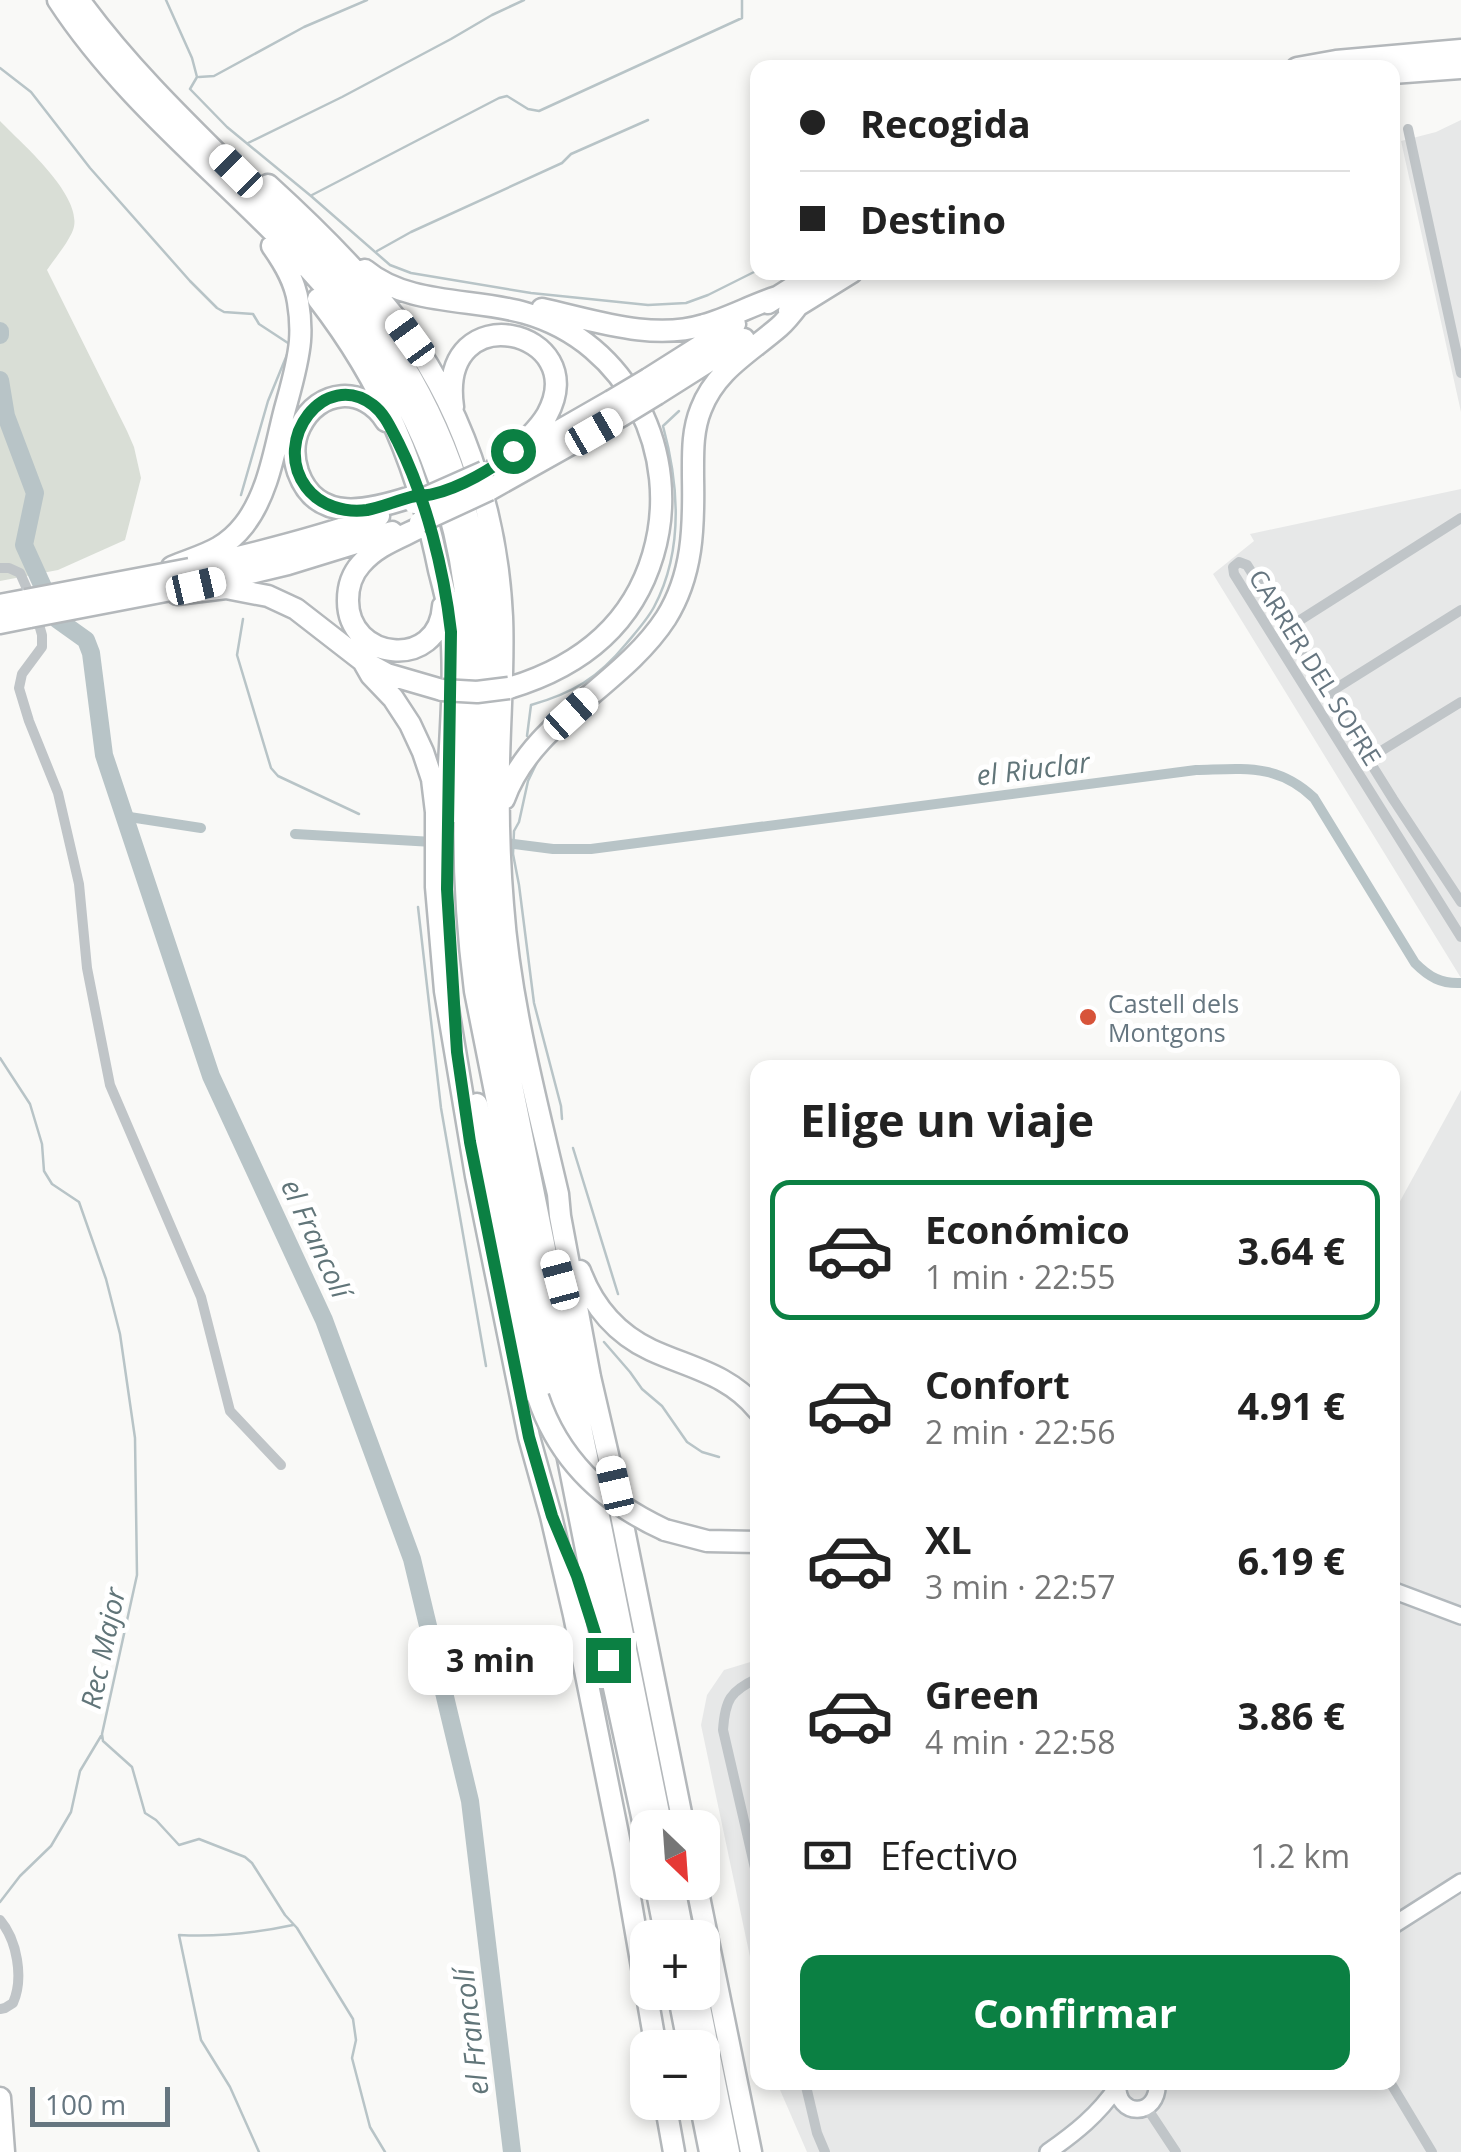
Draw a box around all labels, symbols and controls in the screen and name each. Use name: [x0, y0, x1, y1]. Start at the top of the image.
text: Recogida: [860, 97, 1031, 149]
car: [204, 139, 268, 203]
text: Destino: [860, 193, 1006, 245]
car: [380, 305, 440, 371]
car: [561, 404, 627, 460]
route start: [491, 429, 536, 474]
street label: CARRER DEL SOFRE: [1242, 563, 1390, 771]
car: [163, 565, 229, 607]
car: [539, 683, 603, 745]
water label: el Riuclar: [974, 742, 1093, 794]
place label: Castell dels Montgons: [1108, 986, 1239, 1049]
marker: Castell dels Montgons: [1077, 1006, 1099, 1028]
text: Elige un viaje: [800, 1089, 1094, 1150]
water label: el Francolí: [273, 1172, 362, 1306]
text: Económico: [925, 1203, 1130, 1255]
icon: car: [805, 1205, 895, 1295]
text: 3.64 €: [1237, 1224, 1345, 1276]
car: [538, 1247, 582, 1313]
text: 1 min · 22:55: [925, 1255, 1116, 1298]
text: Confort: [925, 1358, 1070, 1410]
icon: car: [805, 1360, 895, 1450]
text: 4.91 €: [1237, 1379, 1345, 1431]
text: 2 min · 22:56: [925, 1410, 1116, 1453]
car: [594, 1453, 636, 1519]
text: XL: [925, 1513, 972, 1565]
icon: car: [805, 1515, 895, 1605]
text: 6.19 €: [1237, 1534, 1345, 1586]
text: 3 min · 22:57: [925, 1565, 1116, 1608]
water label: Rec Major: [71, 1583, 134, 1712]
callout: 3 min: [408, 1625, 573, 1695]
text: 3 min: [446, 1638, 535, 1681]
route end: [586, 1638, 631, 1683]
text: Green: [925, 1668, 1040, 1720]
icon: car: [805, 1670, 895, 1760]
text: 3.86 €: [1237, 1689, 1345, 1741]
text: 4 min · 22:58: [925, 1720, 1116, 1763]
north arrow: [630, 1810, 720, 1900]
map controls: [630, 1810, 720, 2120]
icon: cash: [800, 1828, 855, 1883]
text: Efectivo: [880, 1829, 1018, 1881]
text: 1.2 km: [1250, 1834, 1350, 1877]
button: +: [630, 1920, 720, 2010]
button: Confirmar: [800, 1955, 1350, 2070]
water label: el Francolí: [443, 1964, 497, 2097]
button: −: [630, 2030, 720, 2120]
scale bar: [30, 2082, 170, 2126]
text: 100 m: [45, 2085, 126, 2123]

